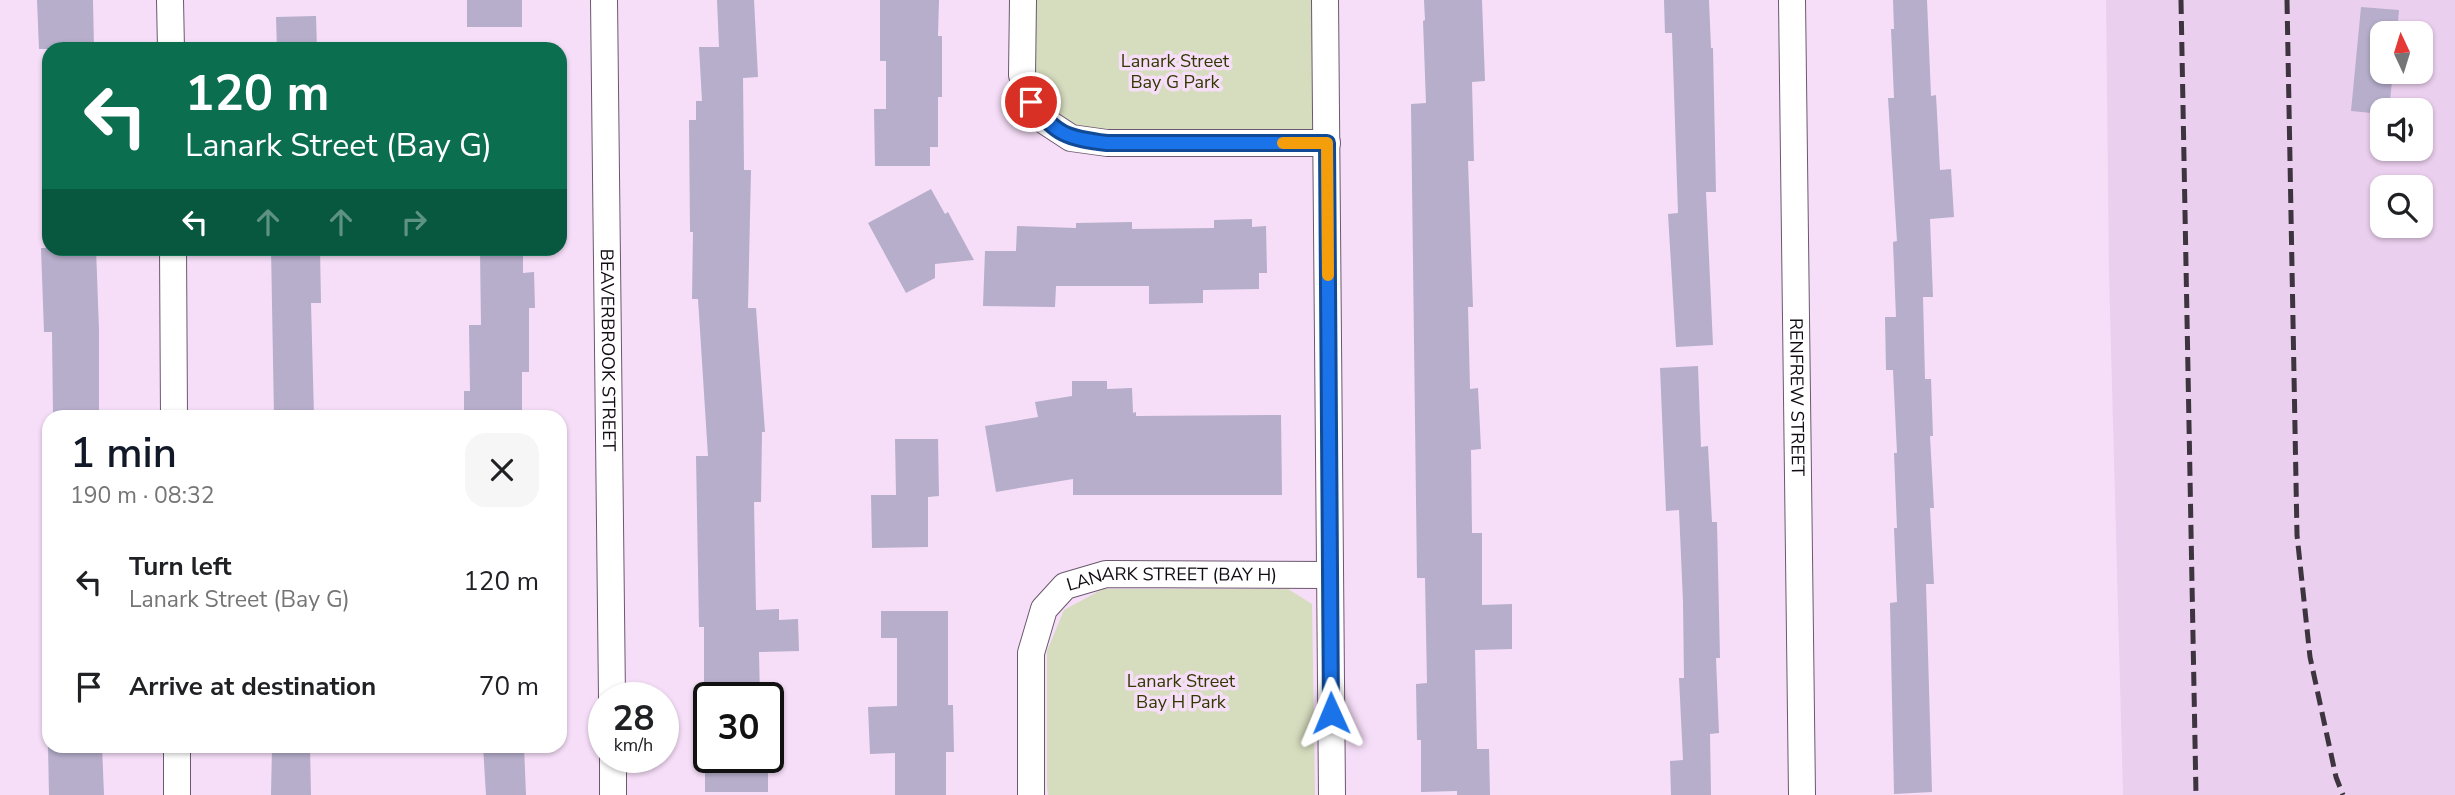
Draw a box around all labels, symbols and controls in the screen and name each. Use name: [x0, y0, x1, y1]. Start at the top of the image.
north arrow: [2370, 21, 2432, 84]
map controls: [2370, 21, 2433, 238]
park label: Lanark Street Bay G Park: [1121, 49, 1230, 94]
text: 120 m: [185, 60, 329, 127]
icon: left: [70, 70, 161, 161]
pin: [1001, 72, 1061, 132]
icon: arrive: [1012, 83, 1050, 121]
button: sound: [2370, 98, 2433, 161]
text: Lanark Street (Bay G): [185, 124, 492, 167]
button: search: [2370, 175, 2433, 238]
icon: left: [176, 203, 214, 241]
icon: ahead: [249, 203, 287, 241]
icon: ahead: [322, 203, 360, 241]
icon: right: [395, 203, 433, 241]
street label: BEAVERBROOK STREET: [595, 249, 621, 451]
street label: RENFREW STREET: [1784, 318, 1810, 476]
text: 1 min: [70, 425, 177, 482]
button: close: [465, 433, 539, 507]
text: 190 m · 08:32: [70, 480, 215, 511]
text: Turn left: [129, 549, 232, 584]
street label: LANARK STREET (BAY H): [1064, 562, 1277, 597]
icon: left: [70, 563, 108, 601]
text: 120 m: [463, 564, 539, 599]
text: Lanark Street (Bay G): [129, 584, 350, 615]
icon: arrive: [70, 668, 108, 706]
text: Arrive at destination: [129, 669, 376, 704]
text: 70 m: [479, 669, 539, 704]
park label: Lanark Street Bay H Park: [1127, 669, 1236, 714]
position arrow: [1294, 676, 1368, 750]
speed limit sign: 30: [693, 682, 784, 773]
text: 28: [612, 695, 655, 742]
text: km/h: [614, 733, 653, 757]

